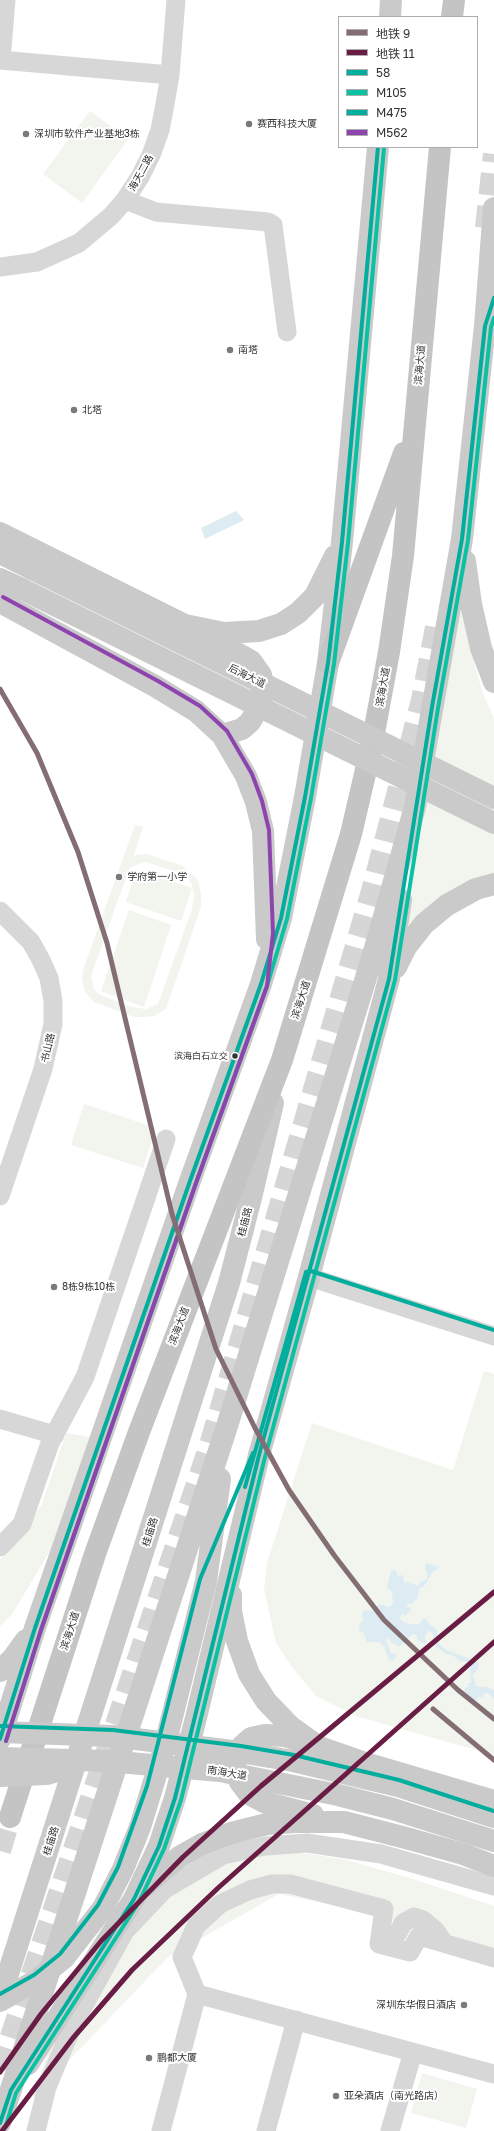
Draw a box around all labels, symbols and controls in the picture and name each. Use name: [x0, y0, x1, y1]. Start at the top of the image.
legend: [338, 16, 478, 148]
text: 地铁 9: [376, 26, 410, 41]
text: 地铁 11: [376, 46, 415, 61]
text: 58: [376, 65, 390, 80]
text: M105: [376, 85, 407, 100]
text: M475: [376, 105, 407, 120]
place label: 赛西科技大厦: [257, 118, 317, 130]
marker: 赛西科技大厦: [244, 119, 254, 129]
text: M562: [376, 125, 408, 140]
place label: 深圳市软件产业基地3栋: [34, 128, 140, 140]
marker: 深圳市软件产业基地3栋: [21, 129, 31, 139]
street label: 海天二路: [126, 153, 156, 193]
place label: 南塔: [238, 344, 258, 356]
marker: 南塔: [225, 345, 235, 355]
street label: 滨海大道: [412, 345, 428, 385]
place label: 北塔: [82, 404, 102, 416]
marker: 北塔: [69, 405, 79, 415]
street label: 后海大道: [226, 662, 268, 690]
street label: 滨海大道: [374, 666, 392, 708]
place label: 学府第一小学: [127, 871, 187, 883]
marker: 学府第一小学: [114, 872, 124, 882]
street label: 滨海大道: [289, 979, 313, 1021]
street label: 书山路: [39, 1032, 57, 1064]
place label: 滨海白石立交: [174, 1051, 228, 1061]
marker: 滨海白石立交: [230, 1051, 240, 1061]
street label: 桂庙路: [235, 1206, 255, 1238]
place label: 8栋9栋10栋: [62, 1281, 115, 1293]
marker: 8栋9栋10栋: [49, 1282, 59, 1292]
street label: 滨海大道: [166, 1305, 192, 1347]
street label: 桂庙路: [140, 1516, 160, 1548]
street label: 滨海大道: [58, 1610, 82, 1652]
street label: 南海大道: [206, 1764, 248, 1782]
street label: 桂庙路: [41, 1825, 61, 1857]
place label: 深圳东华假日酒店: [376, 1999, 456, 2011]
marker: 深圳东华假日酒店: [459, 2000, 469, 2010]
place label: 鹏都大厦: [157, 2052, 197, 2064]
marker: 鹏都大厦: [144, 2053, 154, 2063]
place label: 亚朵酒店（南光路店）: [344, 2090, 444, 2102]
marker: 亚朵酒店（南光路店）: [331, 2091, 341, 2101]

